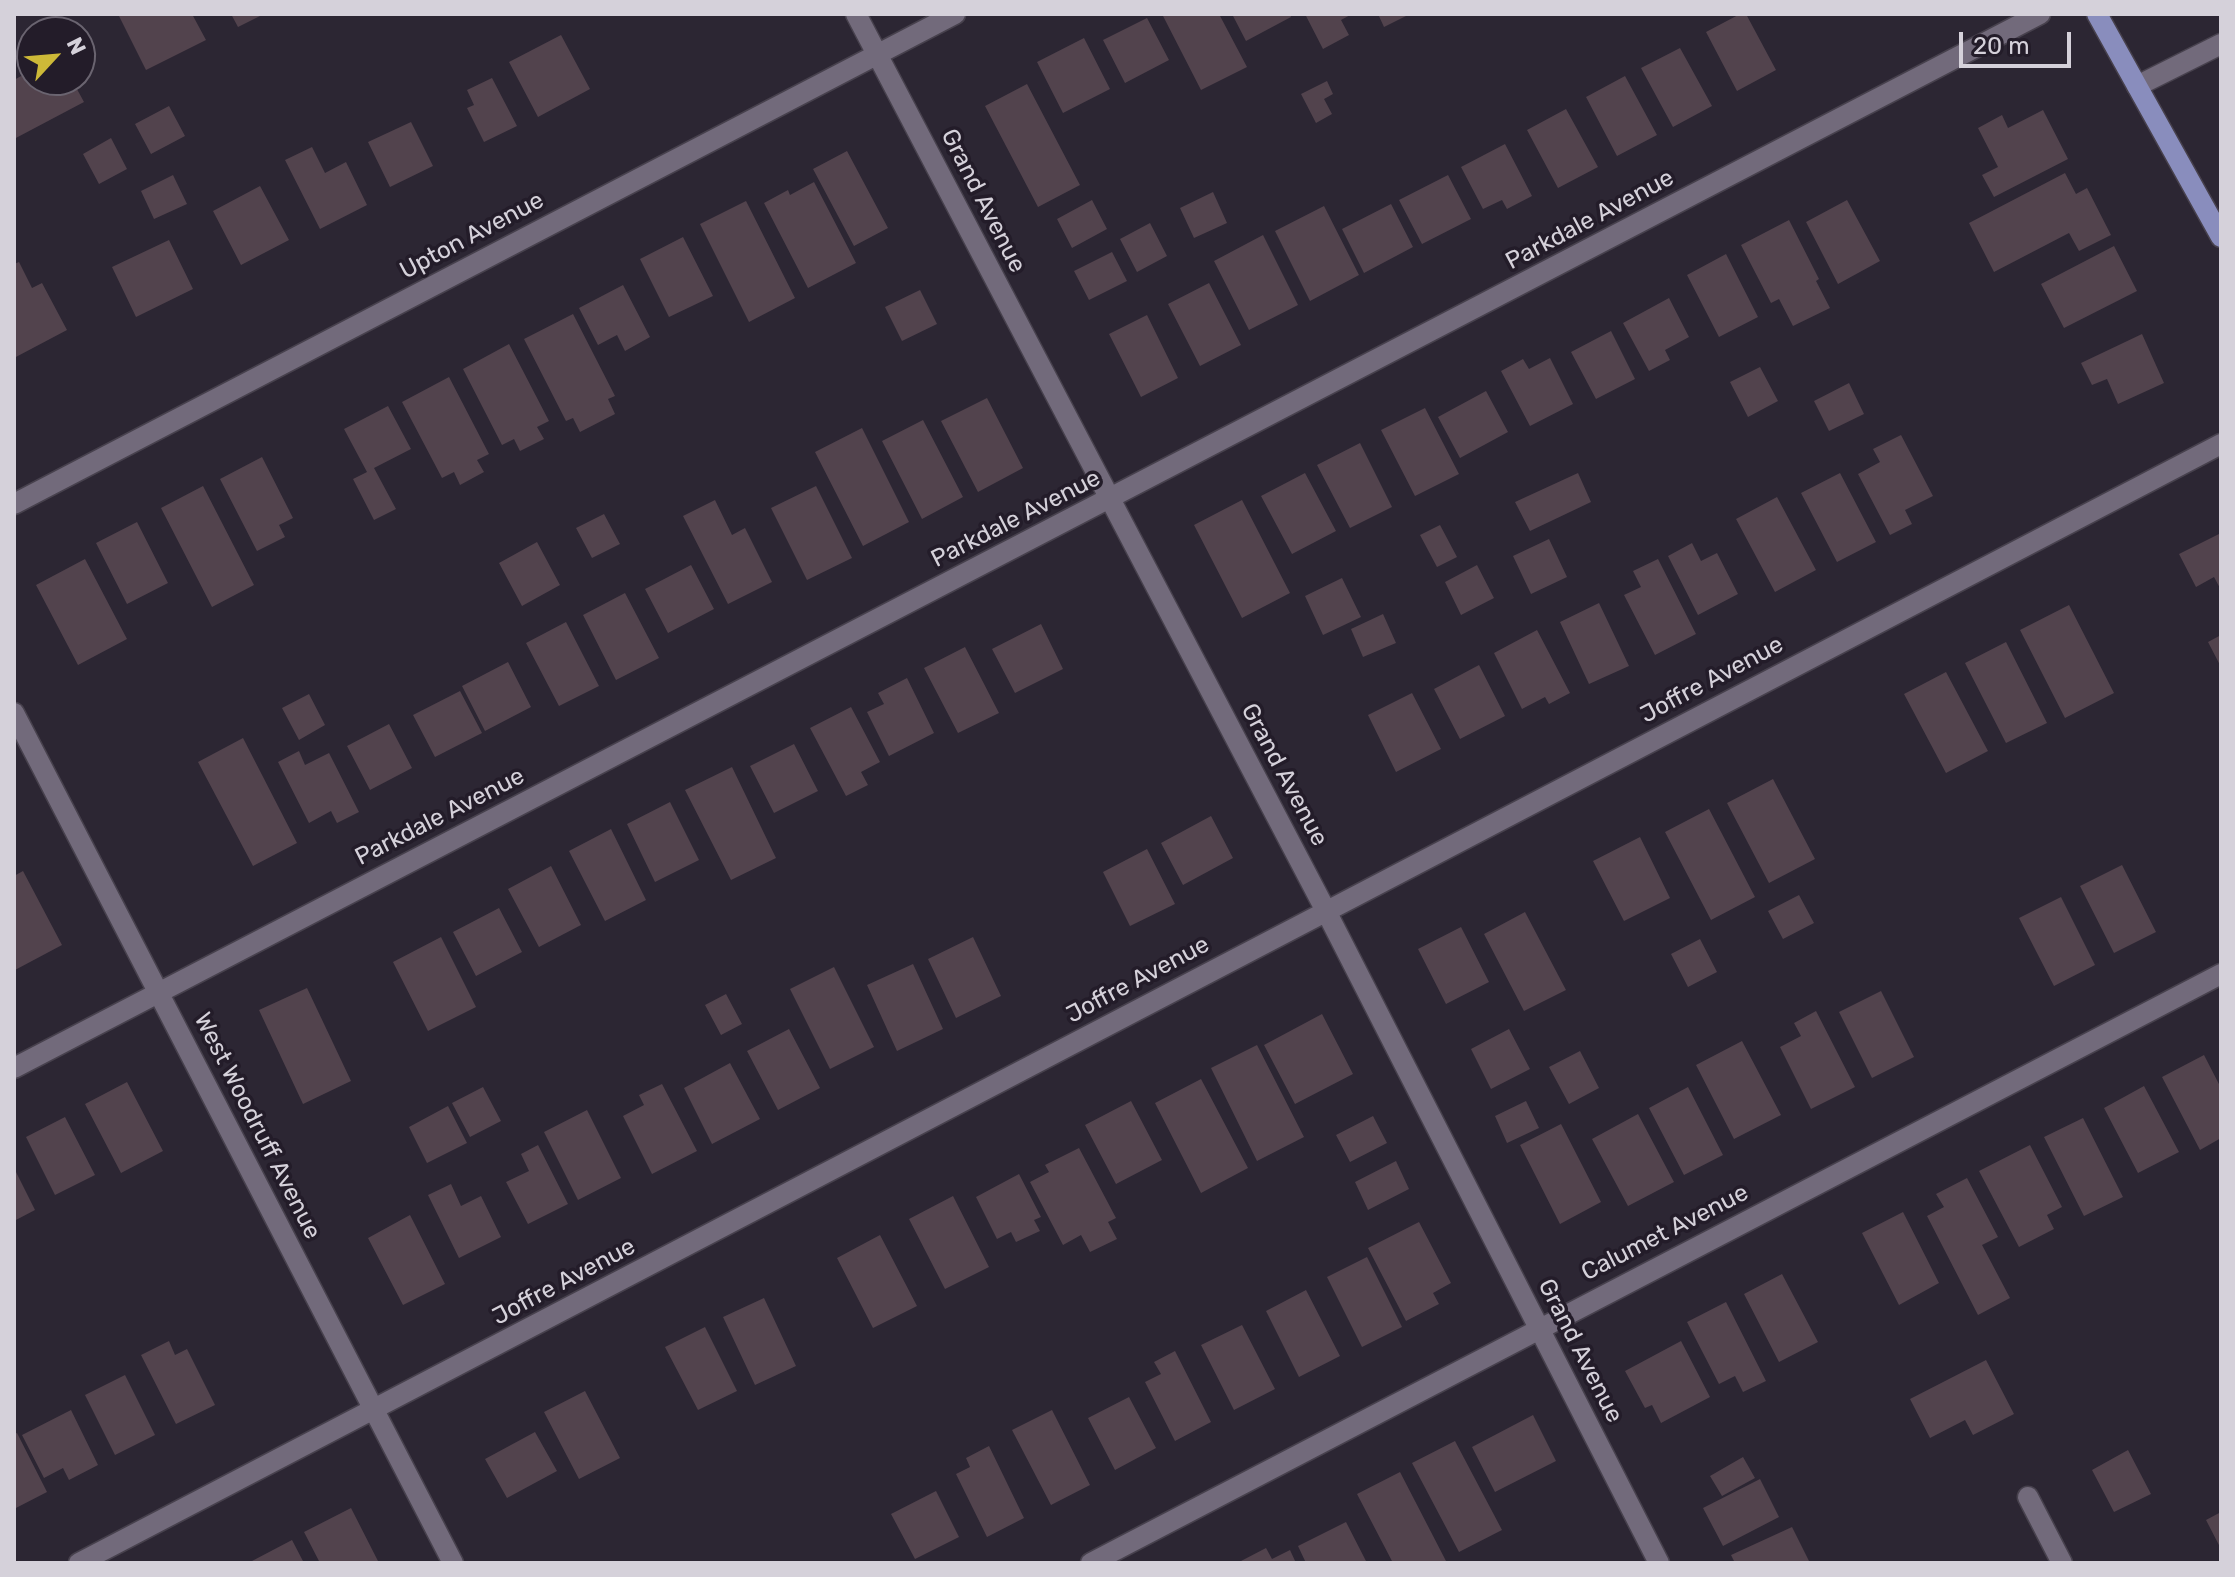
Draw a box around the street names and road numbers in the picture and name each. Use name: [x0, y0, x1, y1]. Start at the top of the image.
street label: Grand Avenue: [934, 124, 1032, 278]
street label: Parkdale Avenue: [1501, 164, 1679, 276]
street label: Upton Avenue: [395, 186, 549, 286]
street label: Parkdale Avenue: [927, 464, 1105, 574]
street label: Joffre Avenue: [1636, 630, 1788, 730]
street label: Grand Avenue: [1234, 699, 1334, 851]
street label: Parkdale Avenue: [351, 762, 529, 872]
street label: Joffre Avenue: [1062, 930, 1214, 1030]
street label: West Woodruff Avenue: [187, 1008, 327, 1244]
street label: Calumet Avenue: [1577, 1179, 1753, 1287]
street label: Joffre Avenue: [488, 1232, 640, 1332]
street label: Grand Avenue: [1531, 1274, 1629, 1428]

